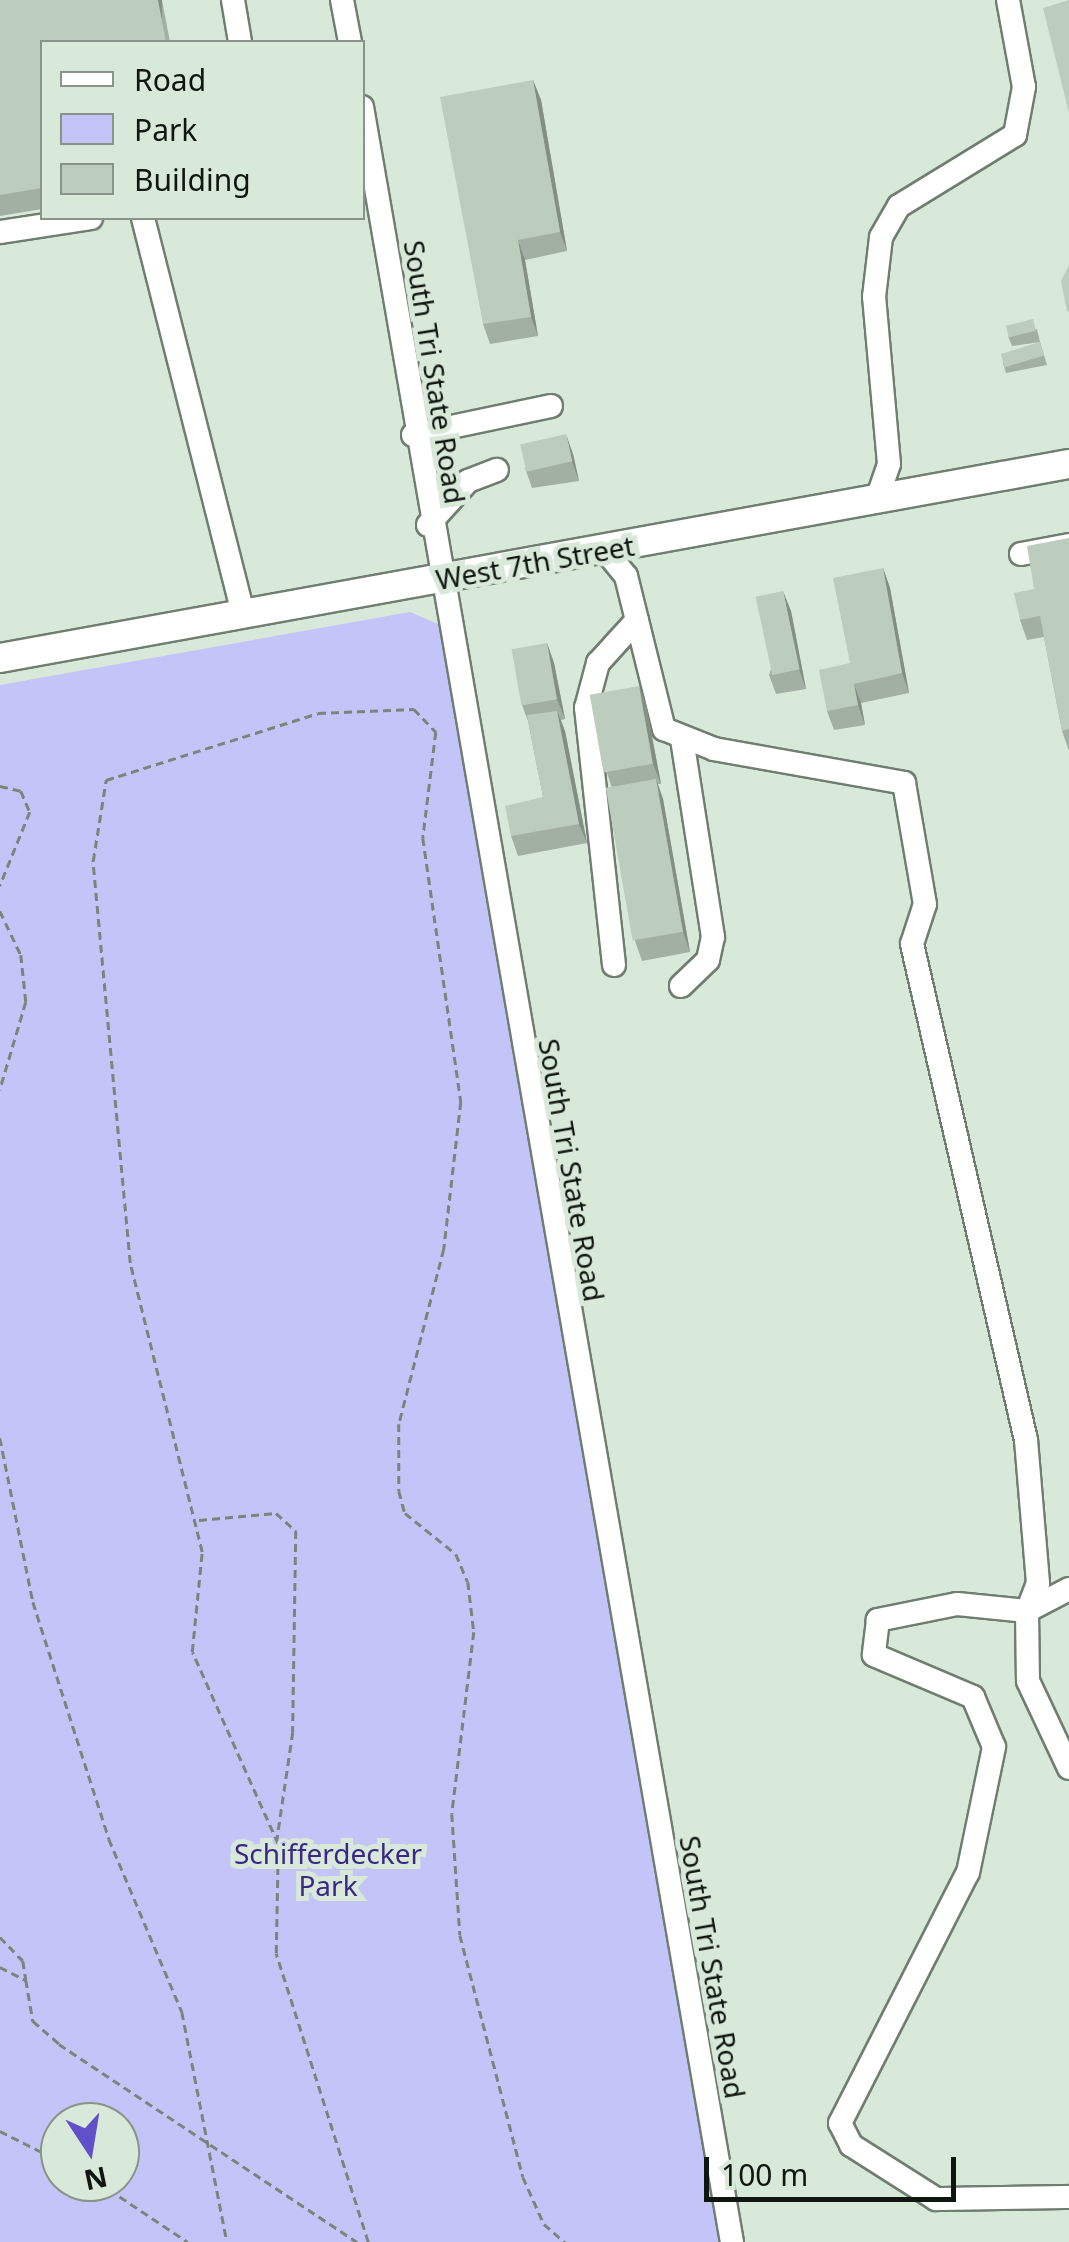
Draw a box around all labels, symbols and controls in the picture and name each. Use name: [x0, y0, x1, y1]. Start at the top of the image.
legend: [40, 40, 365, 220]
text: Road: [134, 59, 206, 100]
text: Park: [134, 109, 197, 150]
text: Building: [134, 159, 251, 200]
street label: South Tri State Road: [398, 238, 472, 506]
street label: West 7th Street: [433, 528, 637, 596]
street label: South Tri State Road: [532, 1036, 612, 1304]
street label: South Tri State Road: [673, 1833, 753, 2101]
park label: Schifferdecker Park: [234, 1836, 422, 1902]
north arrow: [40, 2102, 140, 2202]
scale bar: [709, 2137, 962, 2199]
text: 100 m: [721, 2154, 808, 2195]
text: N: [81, 2158, 111, 2200]

